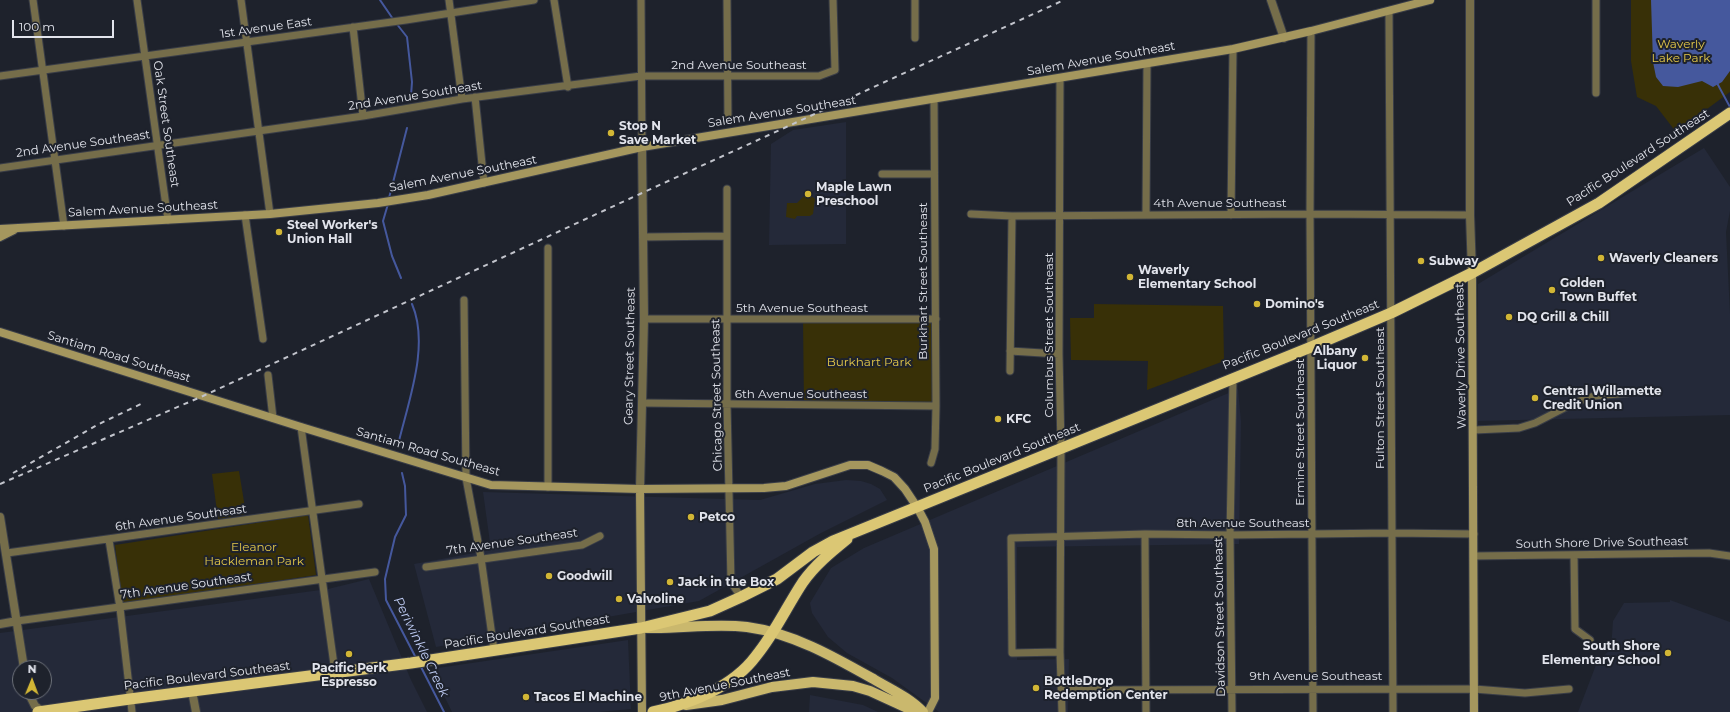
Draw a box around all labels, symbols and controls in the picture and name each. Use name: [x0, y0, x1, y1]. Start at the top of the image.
scale bar: [14, 12, 116, 38]
street label: 1st Avenue East: [219, 14, 313, 42]
text: 100 m: [19, 19, 55, 34]
park label: Waverly Lake Park: [1652, 37, 1710, 65]
street label: Salem Avenue Southeast: [1026, 39, 1176, 79]
street label: 2nd Avenue Southeast: [671, 58, 807, 72]
street label: Oak Street Southeast: [150, 60, 182, 188]
street label: 2nd Avenue Southeast: [347, 78, 483, 114]
street label: Salem Avenue Southeast: [707, 93, 857, 131]
street label: Pacific Boulevard Southeast: [1564, 106, 1712, 210]
place label: Stop N Save Market: [619, 119, 696, 147]
street label: 2nd Avenue Southeast: [15, 127, 151, 161]
marker: Stop N Save Market: [606, 128, 616, 138]
street label: Salem Avenue Southeast: [388, 153, 538, 195]
place label: Maple Lawn Preschool: [816, 180, 892, 208]
marker: Maple Lawn Preschool: [803, 189, 813, 199]
street label: 4th Avenue Southeast: [1153, 196, 1287, 210]
street label: Salem Avenue Southeast: [68, 198, 218, 220]
street label: Burkhart Street Southeast: [916, 202, 930, 360]
place label: Steel Worker's Union Hall: [287, 218, 378, 246]
marker: Steel Worker's Union Hall: [274, 227, 284, 237]
place label: Waverly Cleaners: [1609, 251, 1718, 265]
street label: Columbus Street Southeast: [1042, 252, 1056, 418]
marker: Waverly Cleaners: [1596, 253, 1606, 263]
place label: Subway: [1429, 254, 1478, 268]
marker: Subway: [1416, 256, 1426, 266]
place label: Waverly Elementary School: [1138, 263, 1256, 291]
marker: Waverly Elementary School: [1125, 272, 1135, 282]
place label: Golden Town Buffet: [1560, 276, 1637, 304]
street label: Waverly Drive Southeast: [1453, 283, 1469, 429]
marker: Golden Town Buffet: [1547, 285, 1557, 295]
street label: Geary Street Southeast: [622, 287, 638, 425]
street label: Pacific Boulevard Southeast: [1221, 297, 1381, 373]
place label: Domino's: [1265, 297, 1324, 311]
marker: Domino's: [1252, 299, 1262, 309]
street label: 5th Avenue Southeast: [736, 301, 868, 315]
place label: DQ Grill & Chill: [1517, 310, 1609, 324]
marker: DQ Grill & Chill: [1504, 312, 1514, 322]
street label: Chicago Street Southeast: [708, 318, 726, 472]
street label: Fulton Street Southeast: [1373, 327, 1387, 469]
street label: Santiam Road Southeast: [46, 328, 192, 386]
place label: Albany Liquor: [1313, 344, 1357, 372]
marker: Albany Liquor: [1360, 353, 1370, 363]
park label: Burkhart Park: [827, 355, 911, 369]
street label: Ermine Street Southeast: [1293, 358, 1307, 506]
place label: Central Willamette Credit Union: [1543, 384, 1662, 412]
street label: 6th Avenue Southeast: [735, 387, 867, 401]
marker: Central Willamette Credit Union: [1530, 393, 1540, 403]
place label: KFC: [1006, 412, 1031, 426]
marker: KFC: [993, 414, 1003, 424]
street label: Pacific Boulevard Southeast: [922, 420, 1082, 496]
street label: Santiam Road Southeast: [354, 425, 502, 479]
street label: 6th Avenue Southeast: [114, 502, 248, 534]
place label: Petco: [699, 510, 735, 524]
marker: Petco: [686, 512, 696, 522]
street label: 8th Avenue Southeast: [1176, 516, 1310, 530]
street label: 7th Avenue Southeast: [446, 526, 578, 558]
street label: South Shore Drive Southeast: [1516, 534, 1688, 552]
street label: Davidson Street Southeast: [1211, 537, 1229, 697]
park label: Eleanor Hackleman Park: [204, 540, 304, 568]
place label: Goodwill: [557, 569, 612, 583]
street label: 7th Avenue Southeast: [120, 570, 252, 602]
marker: Goodwill: [544, 571, 554, 581]
place label: Jack in the Box: [678, 575, 774, 589]
marker: Jack in the Box: [665, 577, 675, 587]
place label: Valvoline: [627, 592, 684, 606]
water label: Periwinkle Creek: [390, 594, 452, 700]
marker: Valvoline: [614, 594, 624, 604]
street label: Pacific Boulevard Southeast: [443, 612, 611, 652]
place label: South Shore Elementary School: [1542, 639, 1660, 667]
marker: South Shore Elementary School: [1663, 648, 1673, 658]
marker: Pacific Perk Espresso: [344, 649, 354, 659]
street label: Pacific Boulevard Southeast: [123, 659, 291, 693]
north arrow: [12, 660, 52, 700]
place label: Pacific Perk Espresso: [312, 661, 386, 689]
text: N: [28, 662, 37, 676]
street label: 9th Avenue Southeast: [658, 665, 792, 705]
street label: 9th Avenue Southeast: [1250, 669, 1382, 683]
place label: BottleDrop Redemption Center: [1044, 674, 1168, 702]
marker: BottleDrop Redemption Center: [1031, 683, 1041, 693]
place label: Tacos El Machine: [534, 690, 642, 704]
marker: Tacos El Machine: [521, 692, 531, 702]

